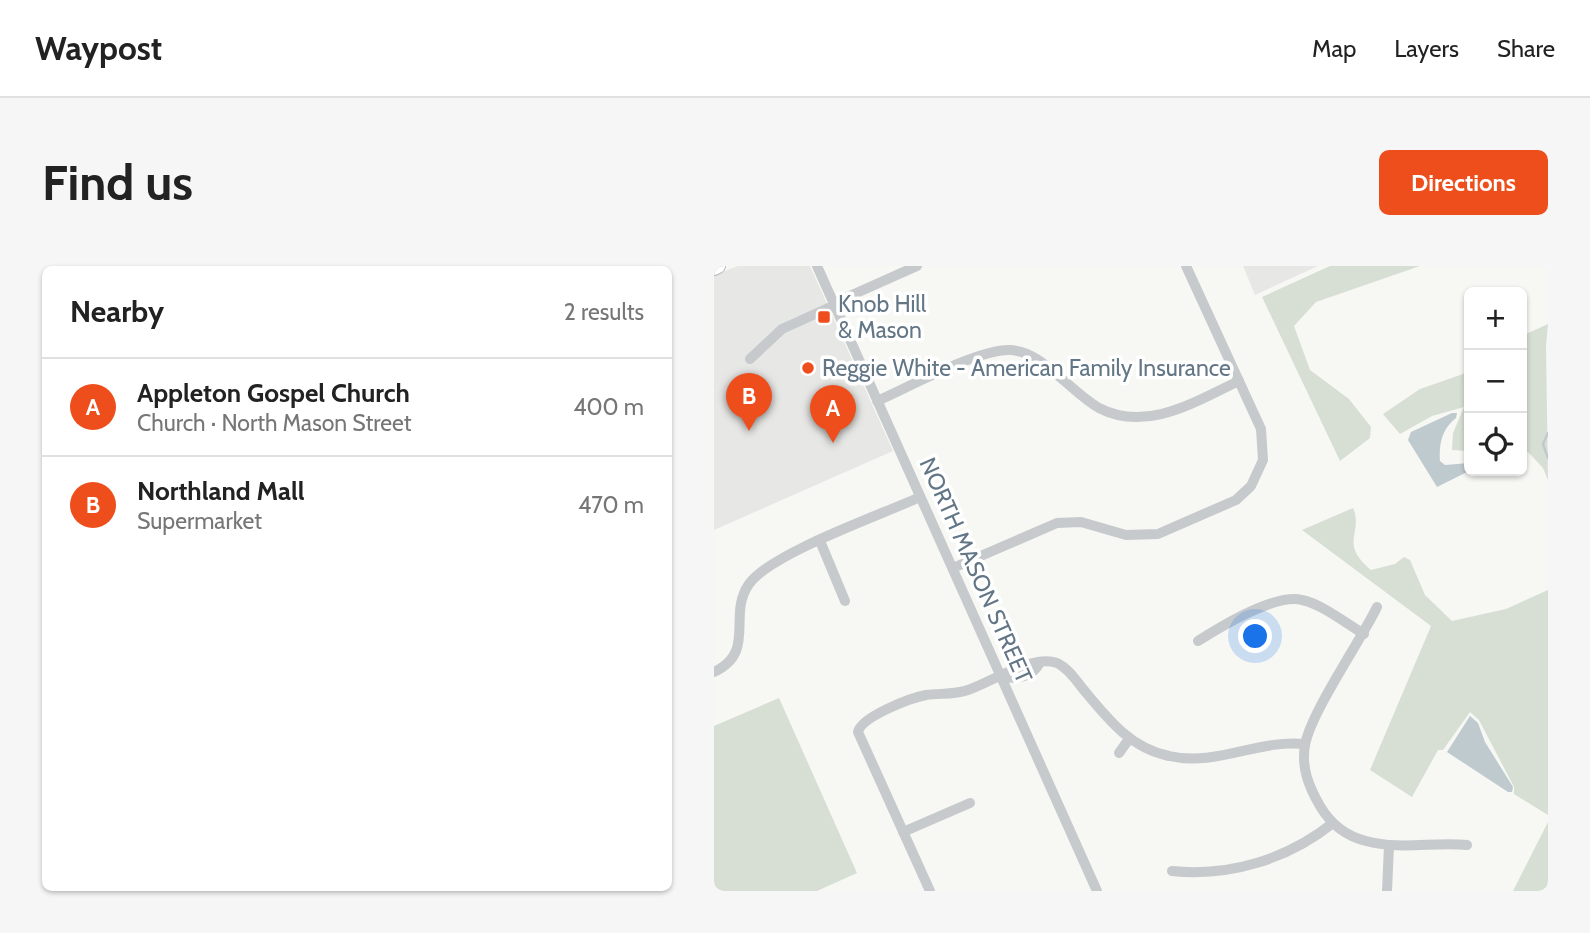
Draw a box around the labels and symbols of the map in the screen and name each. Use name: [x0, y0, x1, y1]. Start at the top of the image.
place label: Knob Hill & Mason: [838, 290, 927, 344]
marker: Knob Hill & Mason: [816, 309, 832, 325]
place label: Reggie White - American Family Insurance: [822, 354, 1231, 382]
marker: Reggie White - American Family Insurance: [800, 360, 816, 376]
pin: B: [726, 373, 772, 431]
pin: A: [810, 385, 856, 443]
street label: NORTH MASON STREET: [914, 453, 1038, 687]
your location: [1238, 619, 1272, 653]

